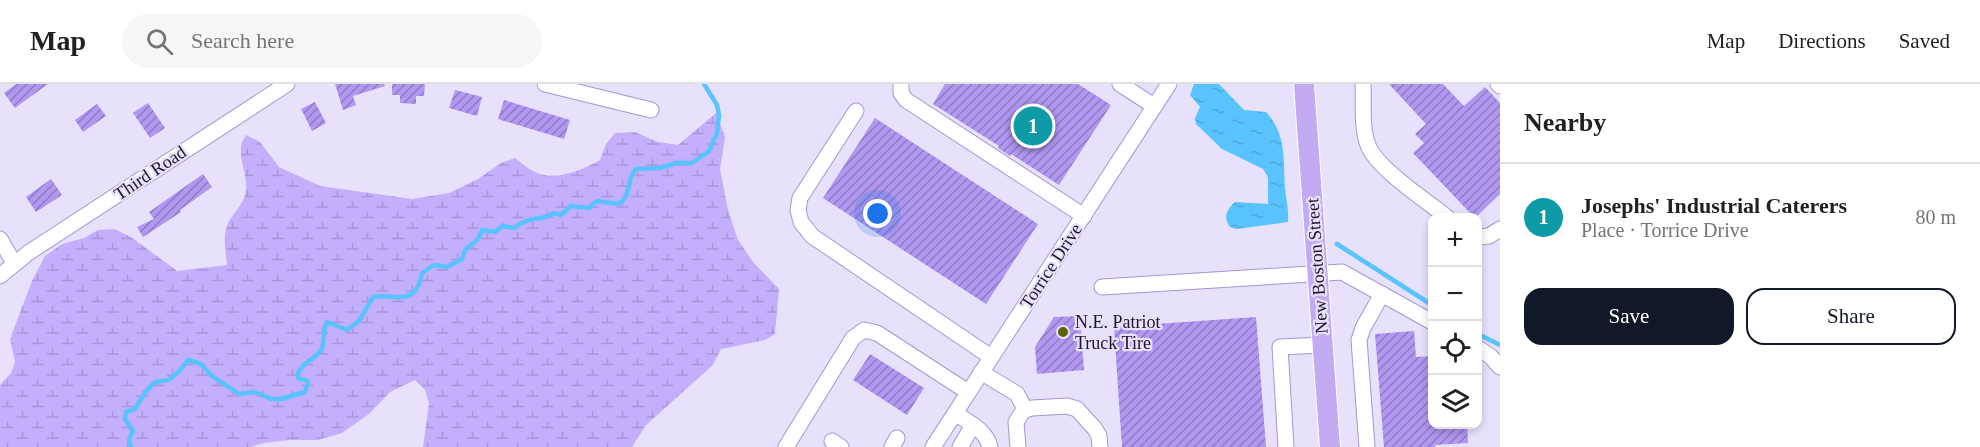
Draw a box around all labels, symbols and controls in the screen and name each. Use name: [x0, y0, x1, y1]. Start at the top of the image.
search box: [122, 14, 542, 68]
text: Map: [30, 25, 86, 56]
icon: search: [143, 25, 176, 58]
text: Search here: [191, 28, 294, 53]
text: Map: [1707, 29, 1745, 53]
text: Directions: [1778, 29, 1866, 53]
text: Saved: [1899, 29, 1950, 53]
pin: 1: [1014, 104, 1052, 148]
text: Nearby: [1524, 108, 1606, 137]
street label: Third Road: [110, 142, 190, 204]
text: Josephs' Industrial Caterers: [1581, 193, 1847, 218]
street label: New Boston Street: [1302, 197, 1332, 335]
your location: [863, 199, 892, 228]
text: 1: [1539, 206, 1549, 228]
text: 80 m: [1915, 206, 1956, 228]
map controls: [1428, 213, 1482, 429]
button: +: [1428, 213, 1482, 267]
text: Place · Torrice Drive: [1581, 219, 1749, 241]
street label: Torrice Drive: [1016, 220, 1086, 312]
button: −: [1428, 267, 1482, 321]
button: Save: [1524, 288, 1734, 345]
button: Share: [1746, 288, 1956, 345]
place label: N.E. Patriot Truck Tire: [1075, 312, 1161, 353]
button: locate: [1428, 321, 1482, 375]
marker: N.E. Patriot Truck Tire: [1056, 325, 1070, 339]
button: layers: [1428, 375, 1482, 429]

